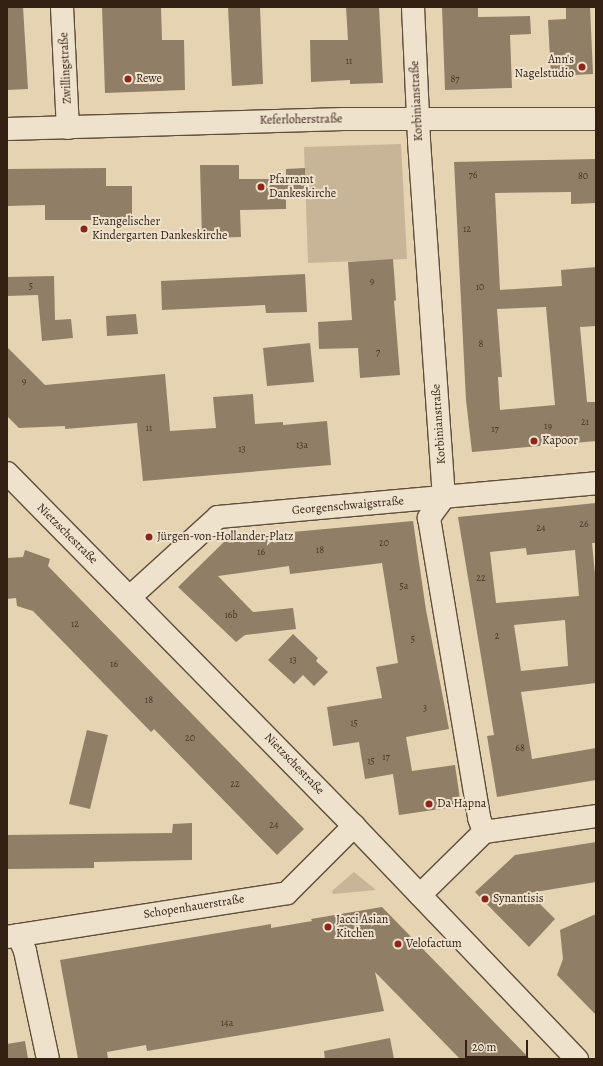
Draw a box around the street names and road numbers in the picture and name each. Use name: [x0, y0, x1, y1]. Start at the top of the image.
street label: Zwillingstraße: [57, 32, 75, 104]
street label: Korbinianstraße: [408, 60, 426, 142]
street label: Keferloherstraße: [259, 112, 343, 128]
street label: Korbinianstraße: [429, 383, 449, 465]
street label: Georgenschwaigstraße: [291, 494, 405, 518]
street label: Nietzschestraße: [34, 501, 100, 567]
street label: Nietzschestraße: [261, 730, 327, 798]
street label: Schopenhauerstraße: [143, 892, 245, 922]

